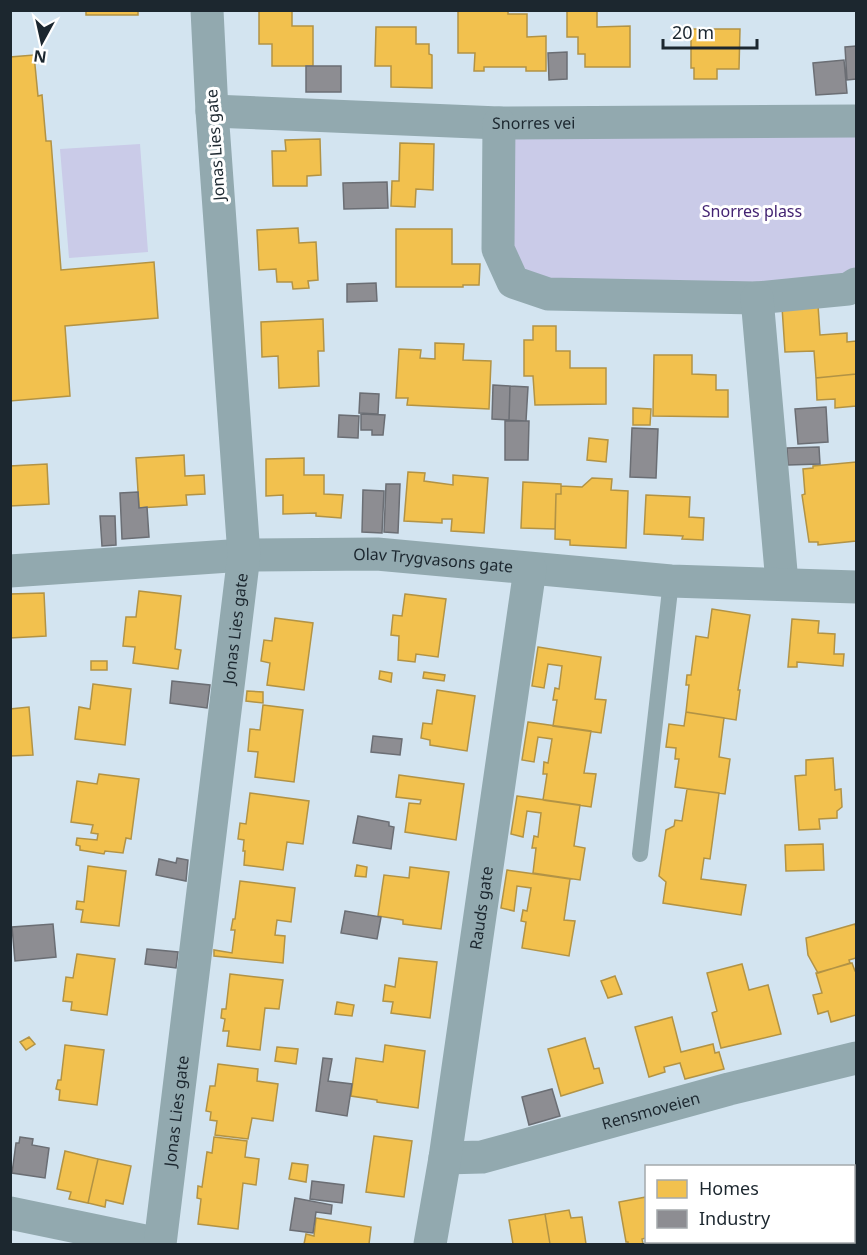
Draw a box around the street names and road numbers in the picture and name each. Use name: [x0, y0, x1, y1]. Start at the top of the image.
street label: Jonas Lies gate: [200, 89, 230, 203]
street label: Snorres vei: [492, 112, 576, 134]
street label: Olav Trygvasons gate: [353, 543, 514, 577]
street label: Jonas Lies gate: [217, 572, 253, 687]
street label: Rauds gate: [464, 865, 498, 951]
street label: Jonas Lies gate: [158, 1054, 194, 1170]
street label: Rensmoveien: [599, 1087, 702, 1135]

